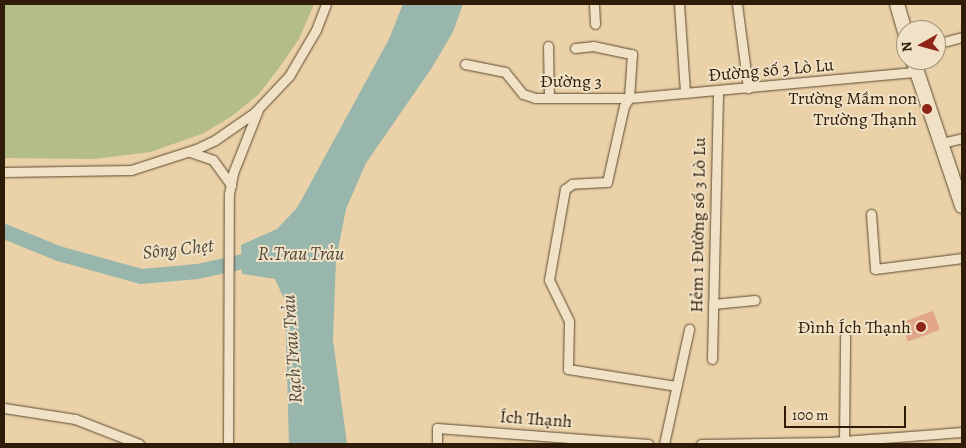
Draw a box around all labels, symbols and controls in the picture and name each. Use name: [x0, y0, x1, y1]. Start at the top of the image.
north arrow: [896, 20, 946, 70]
text: N: [897, 41, 917, 53]
street label: Đường số 3 Lò Lu: [707, 54, 835, 86]
street label: Đường 3: [540, 70, 602, 92]
place label: Trường Mầm non Trường Thạnh: [788, 88, 917, 130]
marker: Trường Mầm non Trường Thạnh: [921, 103, 933, 115]
street label: Hẻm 1 Đường số 3 Lò Lu: [686, 137, 710, 313]
water label: Sông Chẹt: [141, 235, 215, 265]
water label: R.Trau Trảu: [258, 244, 344, 266]
water label: Rạch Trau Trảu: [278, 294, 308, 404]
place label: Đình Ích Thạnh: [797, 316, 911, 338]
marker: Đình Ích Thạnh: [915, 321, 927, 333]
scale bar: [786, 396, 908, 428]
text: 100 m: [792, 405, 829, 425]
street label: Ích Thạnh: [499, 406, 573, 432]

